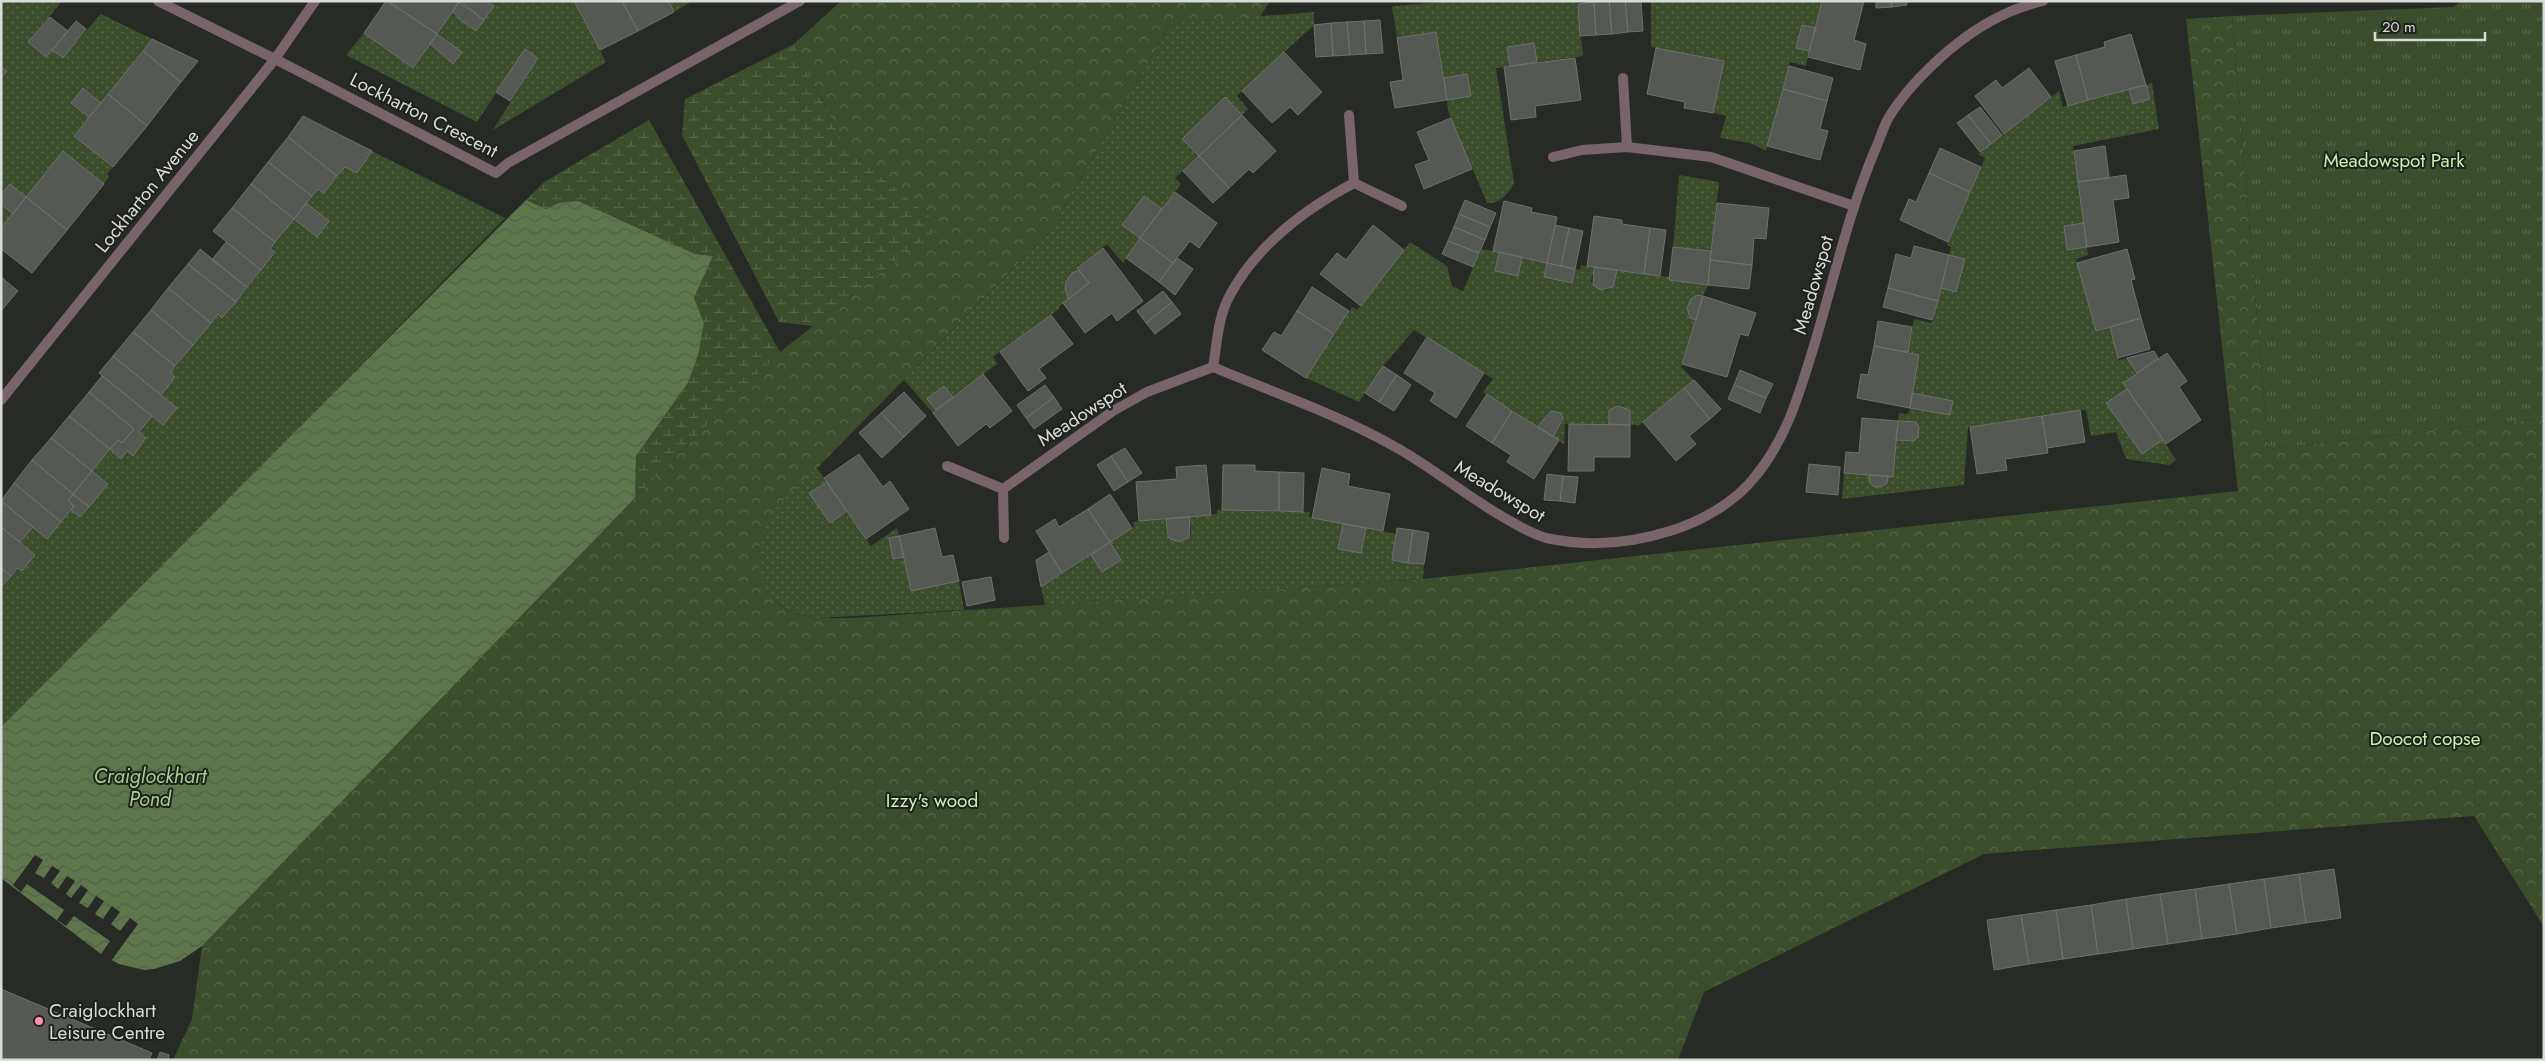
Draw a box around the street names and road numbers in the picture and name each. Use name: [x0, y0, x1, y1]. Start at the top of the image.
street label: Lockharton Crescent: [345, 66, 503, 164]
street label: Lockharton Avenue: [89, 123, 205, 258]
street label: Meadowspot: [1786, 232, 1840, 338]
street label: Meadowspot: [1032, 375, 1132, 453]
street label: Meadowspot: [1450, 453, 1551, 529]

